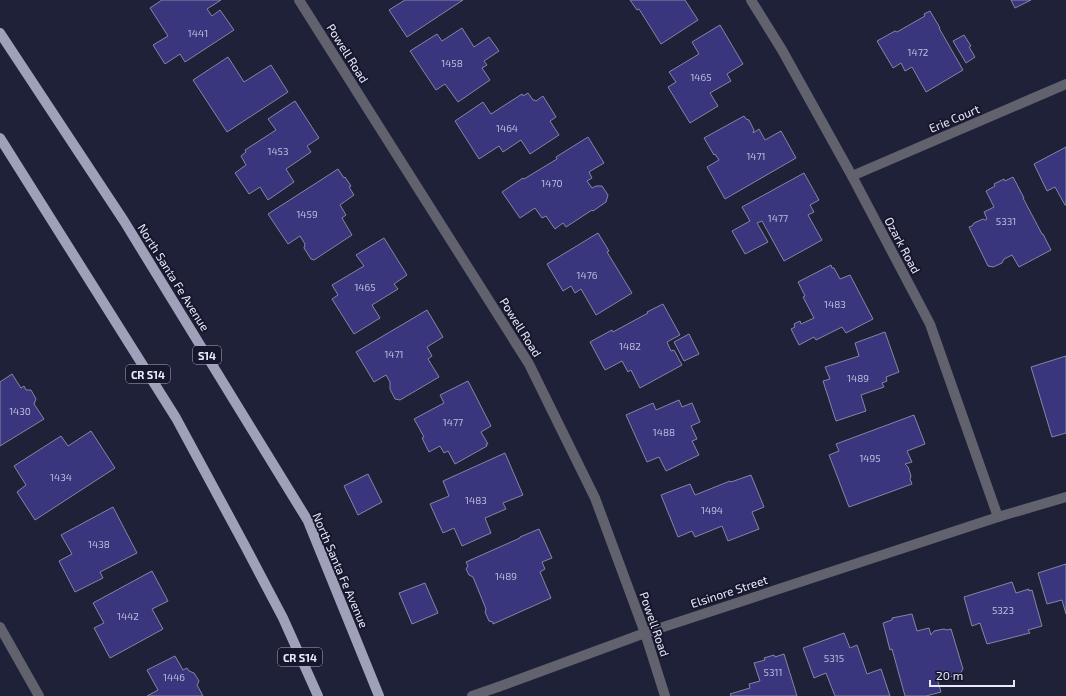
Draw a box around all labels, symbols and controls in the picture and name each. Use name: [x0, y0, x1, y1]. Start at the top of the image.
street label: Powell Road: [324, 21, 372, 85]
house number: 1441: [188, 27, 208, 39]
house number: 1472: [908, 46, 929, 58]
house number: 1458: [441, 57, 463, 69]
house number: 1465: [690, 71, 712, 83]
street label: Erie Court: [927, 101, 982, 135]
house number: 1464: [496, 122, 518, 134]
house number: 1453: [267, 145, 289, 157]
house number: 1471: [746, 150, 766, 162]
house number: 1470: [541, 177, 563, 189]
house number: 1459: [296, 208, 318, 220]
house number: 1477: [768, 212, 788, 224]
street label: Ozark Road: [882, 214, 924, 276]
house number: 5331: [996, 215, 1016, 227]
street label: North Santa Fe Avenue: [135, 221, 213, 333]
house number: 1476: [577, 269, 598, 281]
house number: 1465: [354, 281, 376, 293]
street label: Powell Road: [497, 295, 545, 359]
house number: 1483: [824, 298, 846, 310]
house number: 1482: [619, 340, 641, 352]
road number: S14: [193, 346, 221, 364]
house number: 1471: [384, 348, 404, 360]
road number: CR S14: [126, 365, 170, 383]
house number: 1489: [847, 372, 869, 384]
house number: 1430: [9, 405, 31, 417]
house number: 1477: [443, 416, 463, 428]
house number: 1488: [653, 426, 675, 438]
house number: 1495: [859, 452, 881, 464]
house number: 1434: [50, 471, 72, 483]
house number: 1483: [465, 494, 487, 506]
house number: 1494: [701, 504, 723, 516]
street label: North Santa Fe Avenue: [310, 510, 372, 630]
house number: 1438: [88, 538, 110, 550]
house number: 1489: [495, 570, 517, 582]
street label: Elsinore Street: [689, 572, 770, 610]
street label: Powell Road: [637, 590, 673, 658]
house number: 5323: [992, 604, 1014, 616]
house number: 1442: [117, 610, 139, 622]
road number: CR S14: [278, 648, 322, 666]
house number: 5315: [824, 652, 844, 664]
scale bar: [930, 662, 1014, 688]
house number: 5311: [764, 666, 782, 678]
text: 20 m: [936, 668, 963, 682]
house number: 1446: [163, 671, 185, 683]

